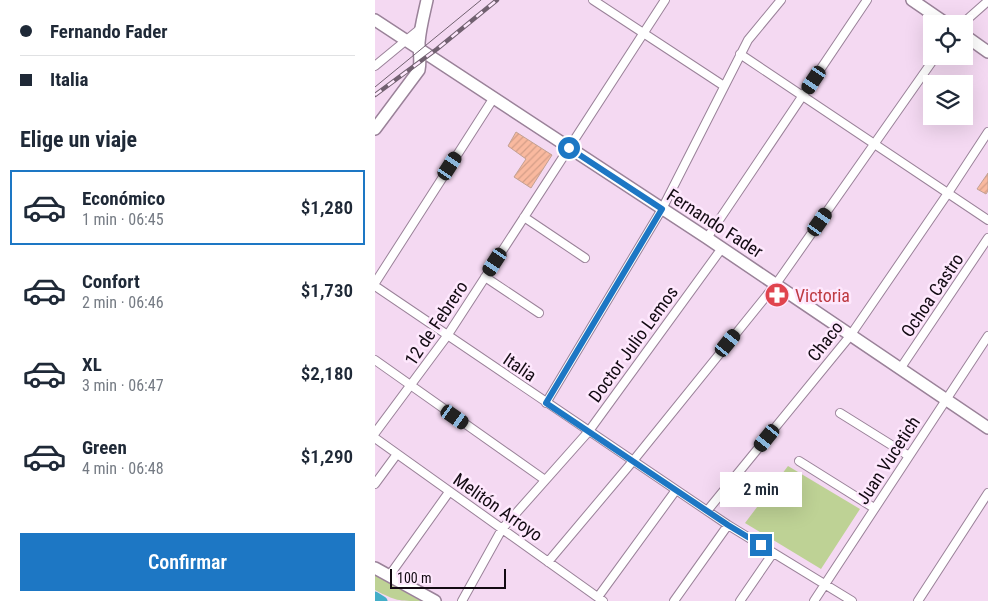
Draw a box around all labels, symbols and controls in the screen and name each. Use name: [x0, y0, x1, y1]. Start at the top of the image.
map controls: [923, 15, 973, 125]
button: locate: [923, 15, 973, 65]
text: Fernando Fader: [50, 20, 168, 43]
car: [799, 63, 828, 97]
text: Italia: [50, 68, 88, 91]
button: layers: [923, 75, 973, 125]
text: Elige un viaje: [20, 127, 137, 152]
route start: [558, 137, 580, 159]
car: [435, 149, 464, 183]
street label: Fernando Fader: [663, 184, 767, 262]
icon: car: [22, 185, 67, 230]
text: Económico: [82, 187, 165, 210]
text: $1,280: [301, 196, 353, 219]
car: [805, 205, 834, 239]
text: 1 min · 06:45: [82, 210, 164, 229]
car: [480, 245, 509, 279]
street label: Ochoa Castro: [896, 249, 968, 341]
icon: car: [22, 268, 67, 313]
text: Confort: [82, 270, 140, 293]
street label: 12 de Febrero: [400, 277, 472, 369]
text: $1,730: [301, 279, 353, 302]
street label: Doctor Julio Lemos: [584, 282, 682, 406]
pharmacy icon: Victoria: [764, 282, 790, 308]
place label: Victoria: [795, 285, 850, 306]
text: 2 min · 06:46: [82, 293, 164, 312]
street label: Chaco: [803, 317, 847, 365]
car: [712, 327, 743, 359]
street label: Italia: [499, 348, 541, 386]
icon: car: [22, 351, 67, 396]
text: XL: [82, 353, 102, 376]
text: $2,180: [301, 362, 353, 385]
text: 3 min · 06:47: [82, 376, 164, 395]
car: [438, 402, 471, 432]
street label: Juan Vucetich: [852, 412, 924, 508]
car: [751, 422, 782, 454]
icon: car: [22, 434, 67, 479]
text: Green: [82, 436, 127, 459]
text: $1,290: [301, 445, 353, 468]
text: 4 min · 06:48: [82, 459, 164, 478]
street label: Melitón Arroyo: [449, 469, 547, 545]
callout: 2 min: [720, 472, 802, 508]
text: 2 min: [743, 480, 779, 499]
button: Confirmar: [20, 533, 355, 591]
route end: [750, 534, 772, 556]
scale bar: [390, 566, 506, 589]
text: 100 m: [397, 570, 432, 586]

